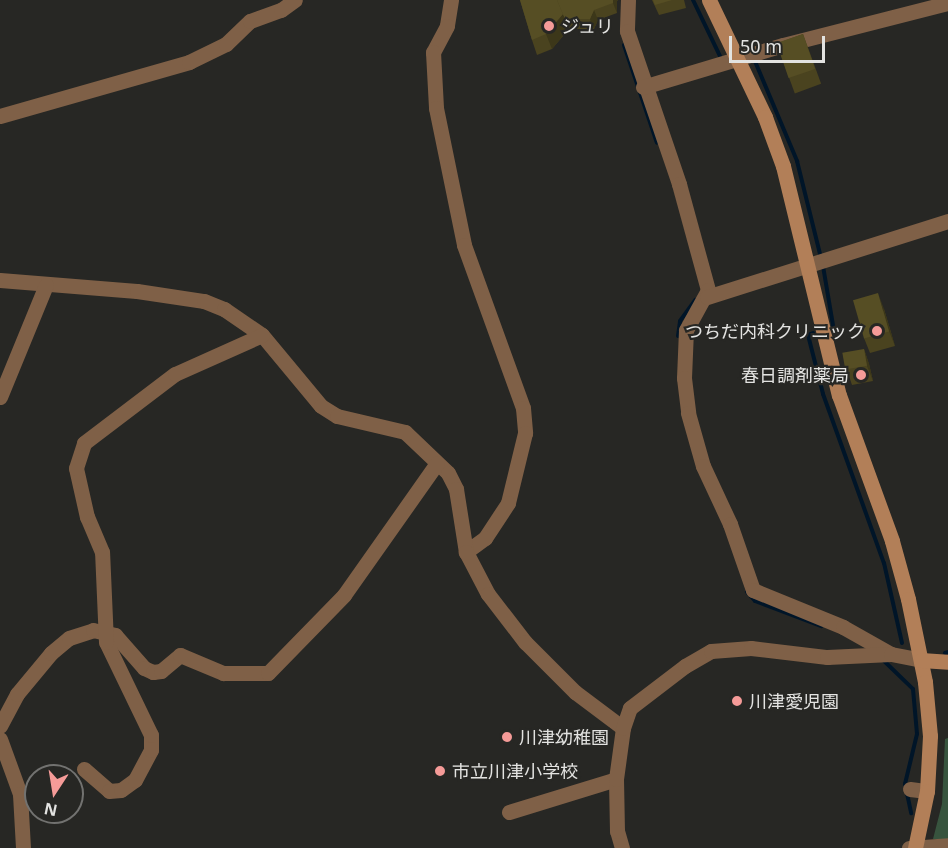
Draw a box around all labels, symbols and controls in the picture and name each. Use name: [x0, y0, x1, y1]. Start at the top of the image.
place label: ジュリ: [561, 15, 615, 37]
marker: ジュリ: [542, 19, 556, 33]
scale bar: [732, 24, 828, 62]
text: 50 m: [740, 34, 782, 58]
place label: つちだ内科クリニック: [685, 320, 865, 342]
marker: つちだ内科クリニック: [870, 324, 884, 338]
place label: 春日調剤薬局: [741, 364, 849, 386]
marker: 春日調剤薬局: [854, 368, 868, 382]
place label: 川津愛児園: [749, 690, 839, 712]
marker: 川津愛児園: [730, 694, 744, 708]
place label: 川津幼稚園: [519, 726, 609, 748]
marker: 川津幼稚園: [500, 730, 514, 744]
place label: 市立川津小学校: [452, 760, 578, 782]
north arrow: [24, 764, 84, 824]
marker: 市立川津小学校: [433, 764, 447, 778]
text: N: [42, 798, 59, 822]

